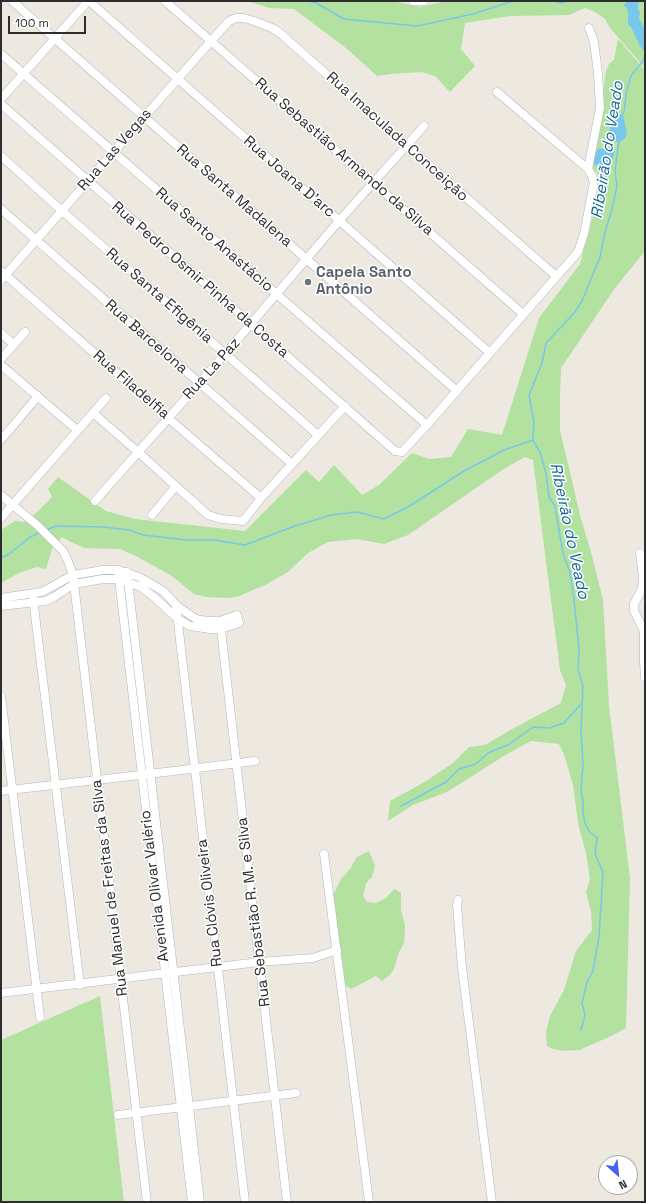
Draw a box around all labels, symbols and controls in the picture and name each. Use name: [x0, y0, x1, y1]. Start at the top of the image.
scale bar: [10, 8, 88, 34]
text: 100 m: [15, 15, 49, 31]
street label: Rua Imaculada Conceição: [322, 68, 472, 206]
street label: Rua Sebastião Armando da Silva: [251, 74, 437, 240]
water label: Ribeirão do Veado: [588, 80, 628, 220]
street label: Rua Las Vegas: [74, 105, 156, 195]
street label: Rua Joana D'arc: [240, 132, 338, 222]
street label: Rua Santa Madalena: [173, 141, 295, 251]
street label: Rua Santo Anastácio: [152, 184, 276, 296]
street label: Rua Pedro Osmir Pinha da Costa: [108, 198, 292, 362]
street label: Rua Santa Efigênia: [102, 245, 216, 347]
place label: Capela Santo Antônio: [316, 264, 412, 299]
marker: Capela Santo Antônio: [303, 277, 313, 287]
street label: Rua Barcelona: [101, 296, 191, 378]
street label: Rua La Paz: [180, 334, 244, 404]
street label: Rua Filadelfia: [89, 347, 173, 423]
water label: Ribeirão do Veado: [545, 461, 593, 601]
street label: Rua Manuel de Freitas da Silva: [88, 779, 132, 997]
street label: Avenida Olivar Valério: [137, 809, 173, 963]
street label: Rua Sebastião R. M. e Silva: [233, 816, 275, 1008]
street label: Rua Clóvis Oliveira: [193, 838, 227, 968]
north arrow: [598, 1155, 638, 1195]
text: N: [617, 1177, 629, 1193]

